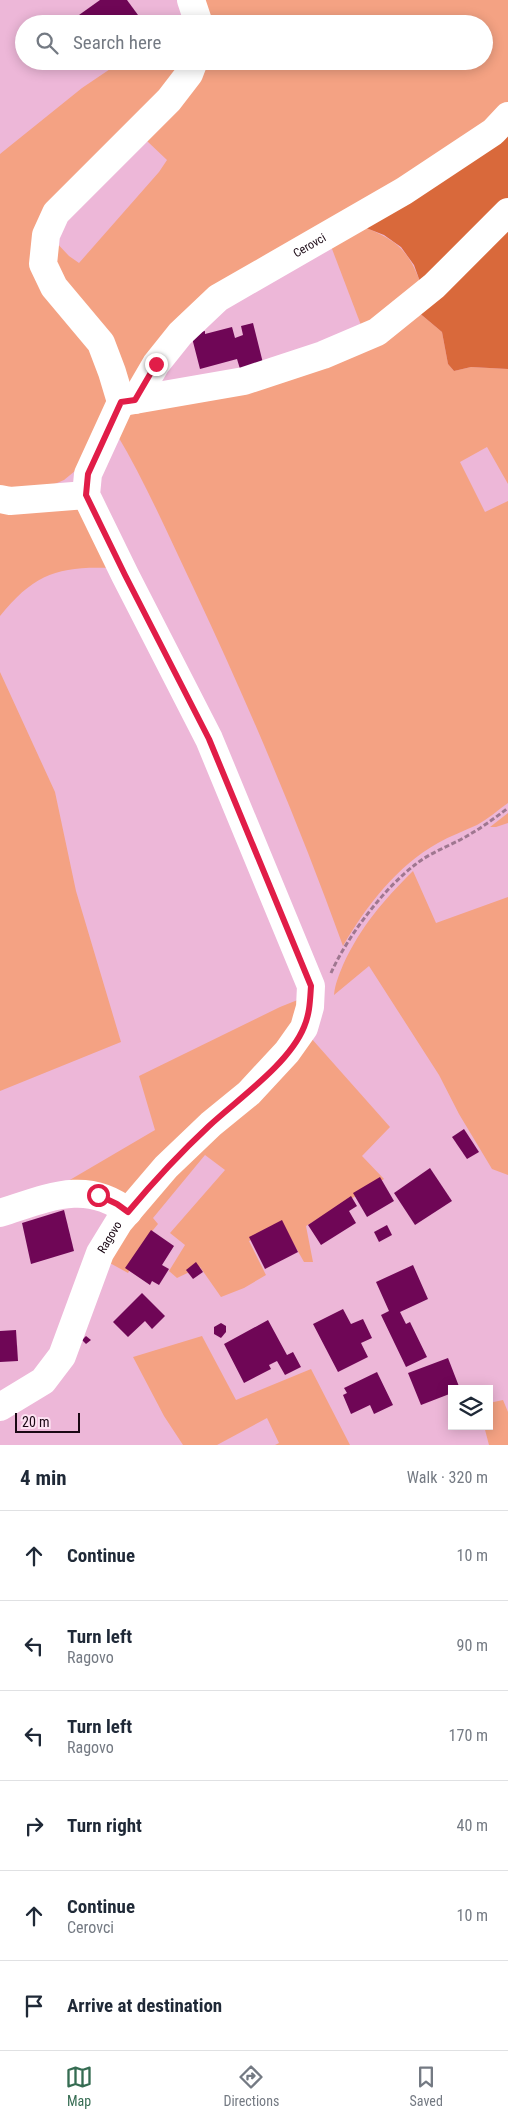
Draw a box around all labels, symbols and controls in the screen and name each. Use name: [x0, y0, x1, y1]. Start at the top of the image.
search box: [15, 15, 493, 70]
icon: search: [33, 29, 61, 57]
text: Search here: [73, 31, 161, 54]
street label: Cerovci: [291, 230, 328, 260]
route end: [145, 353, 168, 376]
route start: [87, 1184, 110, 1207]
street label: Ragovo: [95, 1219, 125, 1256]
map controls: [448, 1385, 493, 1430]
button: layers: [448, 1385, 493, 1430]
scale bar: [15, 1410, 80, 1433]
text: 20 m: [22, 1414, 50, 1430]
text: 4 min: [20, 1466, 67, 1490]
text: Walk · 320 m: [407, 1468, 488, 1487]
icon: ahead: [20, 1542, 48, 1570]
text: Continue: [67, 1544, 135, 1567]
text: 10 m: [456, 1546, 488, 1565]
text: Turn left: [67, 1625, 132, 1648]
icon: left: [20, 1632, 48, 1660]
text: 90 m: [456, 1636, 488, 1655]
text: Ragovo: [67, 1648, 114, 1667]
text: Turn left: [67, 1715, 132, 1738]
icon: left: [20, 1722, 48, 1750]
text: 170 m: [449, 1726, 488, 1745]
text: Ragovo: [67, 1738, 114, 1757]
icon: right: [20, 1812, 48, 1840]
text: Turn right: [67, 1814, 142, 1837]
text: 40 m: [456, 1816, 488, 1835]
text: Continue: [67, 1895, 135, 1918]
icon: ahead: [20, 1902, 48, 1930]
text: 10 m: [456, 1906, 488, 1925]
text: Cerovci: [67, 1918, 114, 1937]
icon: arrive: [20, 1992, 48, 2020]
text: Arrive at destination: [67, 1994, 222, 2017]
tab: Map: [65, 2063, 93, 2109]
tab: Directions: [223, 2063, 279, 2109]
tab: Saved: [410, 2063, 443, 2109]

